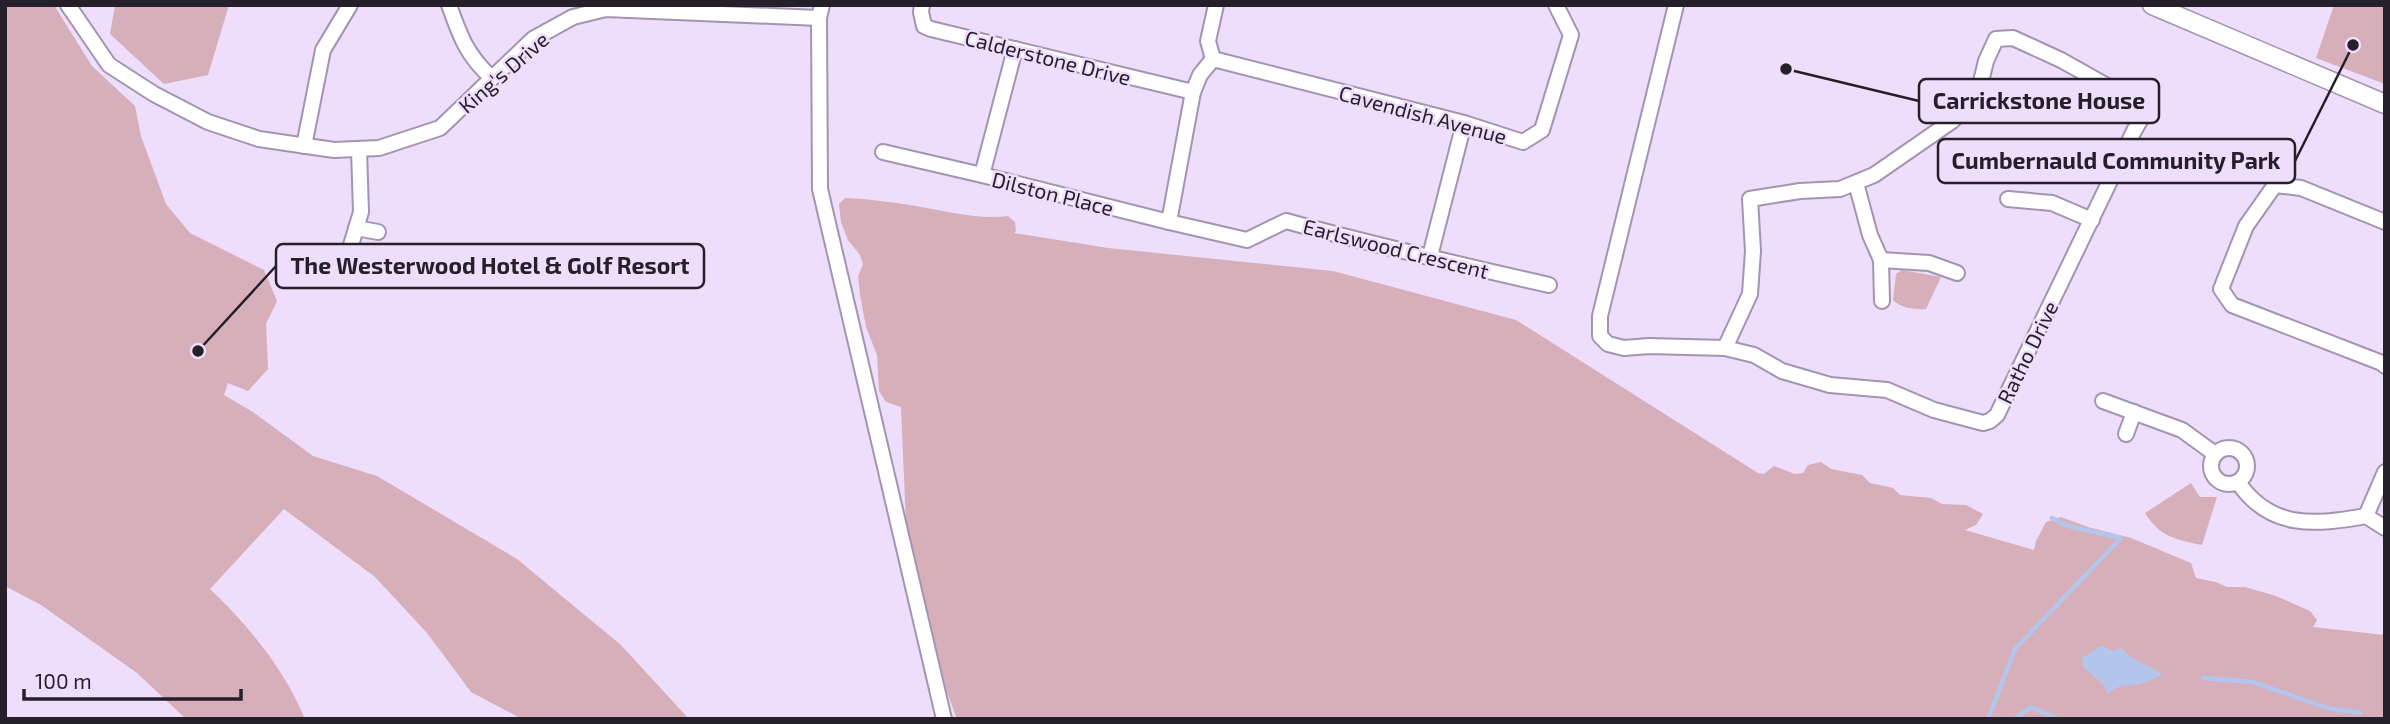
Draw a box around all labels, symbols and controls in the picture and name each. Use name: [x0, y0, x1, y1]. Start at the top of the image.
street label: Calderstone Drive: [962, 24, 1134, 90]
street label: King's Drive: [453, 26, 553, 118]
callout: Carrickstone House: [1919, 79, 2159, 123]
street label: Cavendish Avenue: [1336, 80, 1510, 148]
text: Carrickstone House: [1933, 86, 2145, 114]
callout: Cumbernauld Community Park: [1938, 139, 2295, 183]
text: Cumbernauld Community Park: [1952, 146, 2281, 174]
street label: Dilston Place: [990, 166, 1116, 220]
street label: Earlswood Crescent: [1301, 213, 1491, 283]
callout: The Westerwood Hotel & Golf Resort: [276, 244, 704, 288]
text: The Westerwood Hotel & Golf Resort: [290, 251, 690, 279]
street label: Ratho Drive: [1991, 297, 2063, 407]
scale bar: [24, 658, 242, 702]
text: 100 m: [35, 668, 92, 693]

